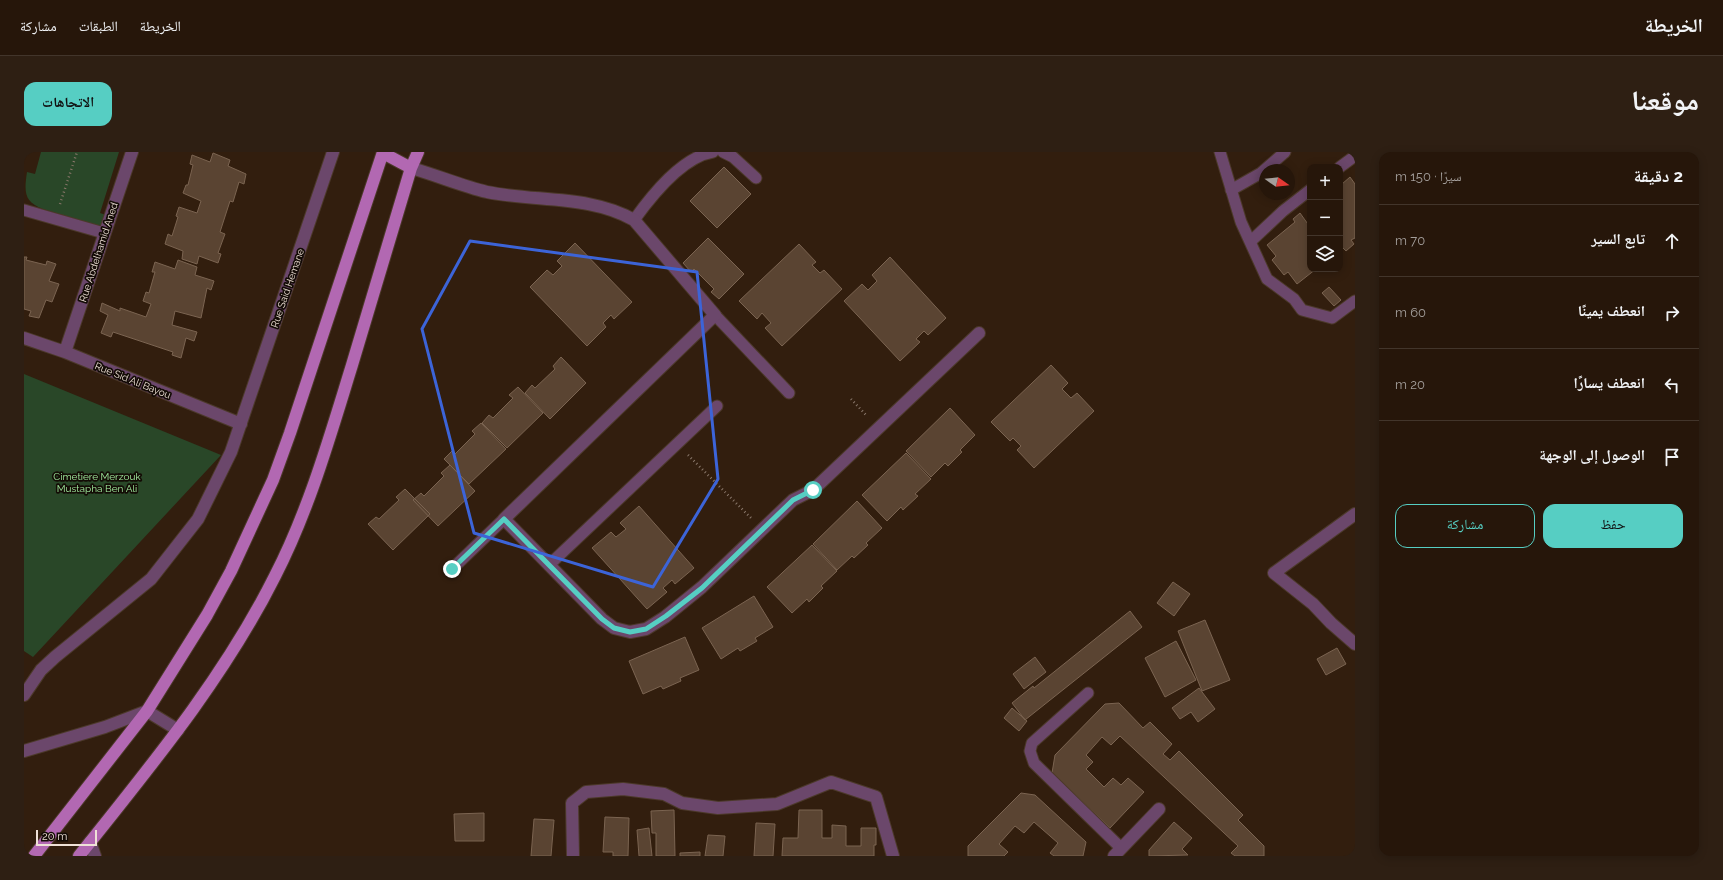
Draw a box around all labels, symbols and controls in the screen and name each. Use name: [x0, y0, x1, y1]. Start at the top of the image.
text: الخريطة: [1645, 14, 1703, 36]
text: مشاركة: [20, 18, 57, 34]
text: الطبقات: [79, 18, 118, 34]
text: الخريطة: [140, 18, 181, 34]
button: الاتجاهات: [24, 82, 112, 126]
text: موقعنا: [1631, 84, 1699, 117]
north arrow: [1259, 164, 1295, 200]
map controls: [1307, 164, 1343, 272]
button: +: [1307, 164, 1343, 200]
text: 2 دقيقة: [1634, 166, 1683, 186]
text: سيرًا · 150 m: [1395, 169, 1462, 184]
button: −: [1307, 200, 1343, 236]
street label: Rue Abdelhamid Aned: [77, 201, 120, 303]
text: تابع السير: [1591, 230, 1645, 248]
icon: ahead: [1661, 230, 1683, 252]
text: 70 m: [1395, 233, 1425, 248]
button: layers: [1307, 236, 1343, 272]
street label: Rue Said Hemane: [269, 247, 306, 329]
text: انعطف يمينًا: [1578, 302, 1645, 320]
icon: right: [1661, 302, 1683, 324]
text: 60 m: [1395, 305, 1426, 320]
street label: Rue Sid Ali Bayou: [93, 360, 172, 401]
text: انعطف يسارًا: [1573, 374, 1645, 392]
icon: left: [1661, 374, 1683, 396]
text: 20 m: [1395, 377, 1425, 392]
text: الوصول إلى الوجهة: [1539, 446, 1645, 464]
icon: arrive: [1661, 446, 1683, 468]
park label: Cimetiere Merzouk Mustapha Ben Ali: [53, 471, 141, 494]
route start: [804, 481, 822, 499]
button: مشاركة: [1395, 504, 1535, 548]
button: حفظ: [1543, 504, 1683, 548]
route end: [443, 560, 461, 578]
scale bar: [36, 828, 97, 847]
text: 20 m: [42, 830, 67, 843]

